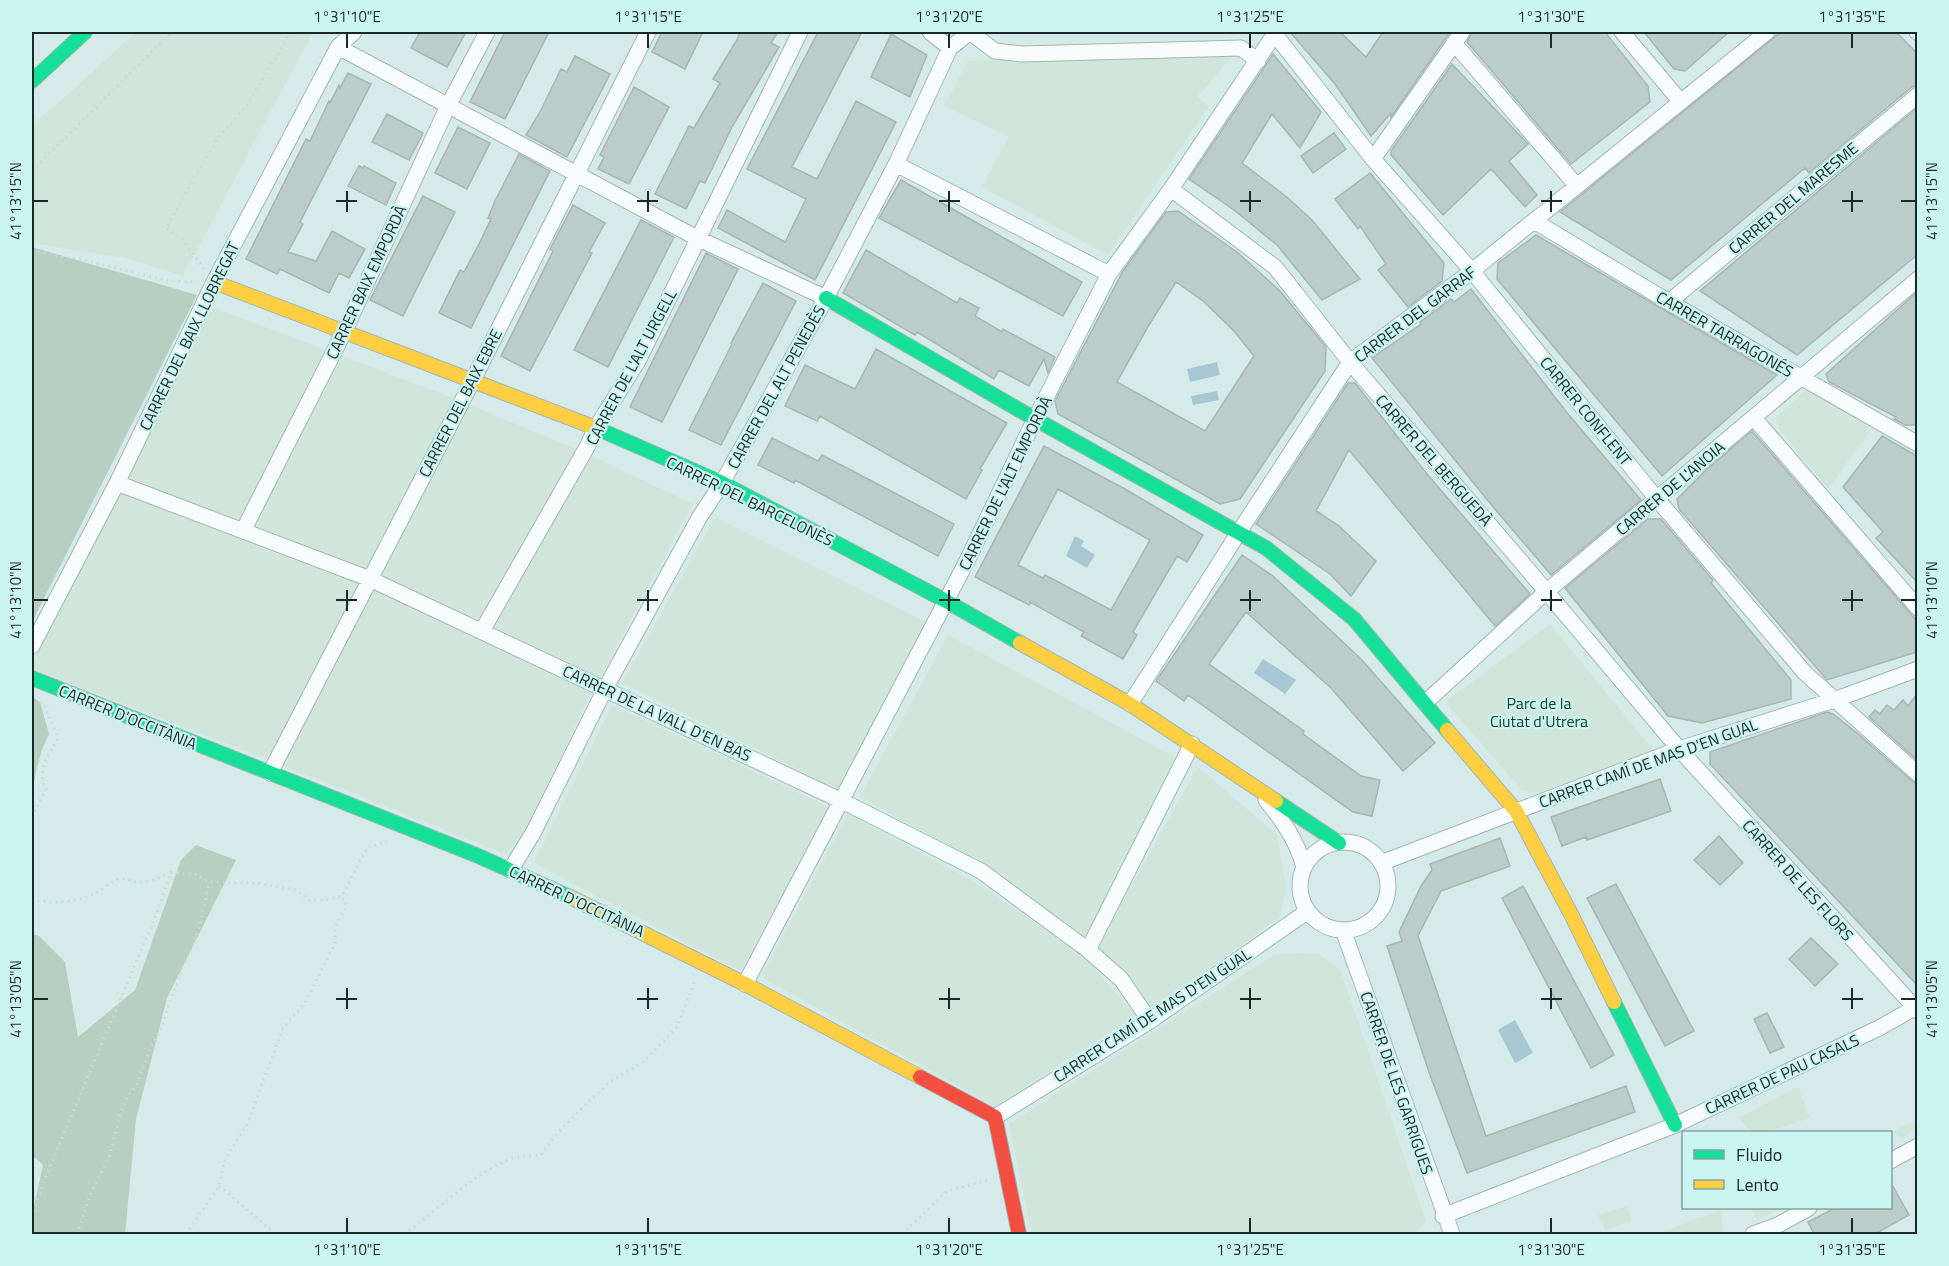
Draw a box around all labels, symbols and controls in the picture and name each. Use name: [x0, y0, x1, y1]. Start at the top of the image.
text: 1°31'10"E: [313, 5, 381, 28]
text: 1°31'15"E: [614, 5, 682, 28]
text: 1°31'20"E: [915, 5, 983, 28]
text: 1°31'25"E: [1216, 5, 1284, 28]
text: 1°31'30"E: [1517, 5, 1585, 28]
text: 1°31'35"E: [1818, 5, 1886, 28]
street label: CARRER DEL MARESME: [1723, 136, 1863, 260]
text: 41°13'15"N: [4, 162, 27, 240]
text: 41°13'15"N: [1920, 162, 1943, 240]
street label: CARRER BAIX EMPORDÀ: [320, 201, 412, 363]
street label: CARRER DEL BAIX LLOBREGAT: [133, 237, 245, 434]
street label: CARRER DEL GARRAF: [1349, 260, 1481, 368]
street label: CARRER DE L'ALT URGELL: [580, 284, 682, 449]
street label: CARRER TARRAGONÉS: [1652, 285, 1798, 383]
street label: CARRER DEL ALT PENEDÈS: [721, 301, 831, 473]
street label: CARRER DEL BAIX EBRE: [412, 325, 508, 481]
street label: CARRER CONFLENT: [1534, 351, 1638, 471]
street label: CARRER DEL BERGUEDÀ: [1370, 389, 1498, 532]
street label: CARRER DE L'ALT EMPORDÀ: [952, 391, 1058, 574]
street label: CARRER DE L'ANOIA: [1610, 435, 1730, 541]
street label: CARRER DEL BARCELONÈS: [662, 450, 838, 552]
text: 41°13'10"N: [4, 561, 27, 639]
text: 41°13'10"N: [1920, 561, 1943, 639]
street label: CARRER DE LA VALL D'EN BAS: [559, 659, 755, 767]
street label: CARRER D'OCCITÀNIA: [55, 678, 201, 756]
park label: Parc de la Ciutat d'Utrera: [1490, 691, 1588, 733]
street label: CARRER CAMÍ DE MAS D'EN GUAL: [1535, 712, 1761, 814]
street label: CARRER DE LES FLORS: [1737, 814, 1859, 946]
street label: CARRER D'OCCITÀNIA: [505, 859, 649, 943]
street label: CARRER CAMÍ DE MAS D'EN GUAL: [1049, 942, 1256, 1088]
text: 41°13'05"N: [4, 960, 27, 1038]
text: 41°13'05"N: [1920, 960, 1943, 1038]
street label: CARRER DE LES GARRIGUES: [1354, 988, 1440, 1178]
street label: CARRER DE PAU CASALS: [1701, 1028, 1863, 1120]
legend: [1682, 1131, 1892, 1209]
text: Fluido: [1736, 1141, 1782, 1168]
text: Lento: [1736, 1171, 1779, 1198]
text: 1°31'10"E: [313, 1238, 381, 1261]
text: 1°31'15"E: [614, 1238, 682, 1261]
text: 1°31'20"E: [915, 1238, 983, 1261]
text: 1°31'25"E: [1216, 1238, 1284, 1261]
text: 1°31'30"E: [1517, 1238, 1585, 1261]
text: 1°31'35"E: [1818, 1238, 1886, 1261]

